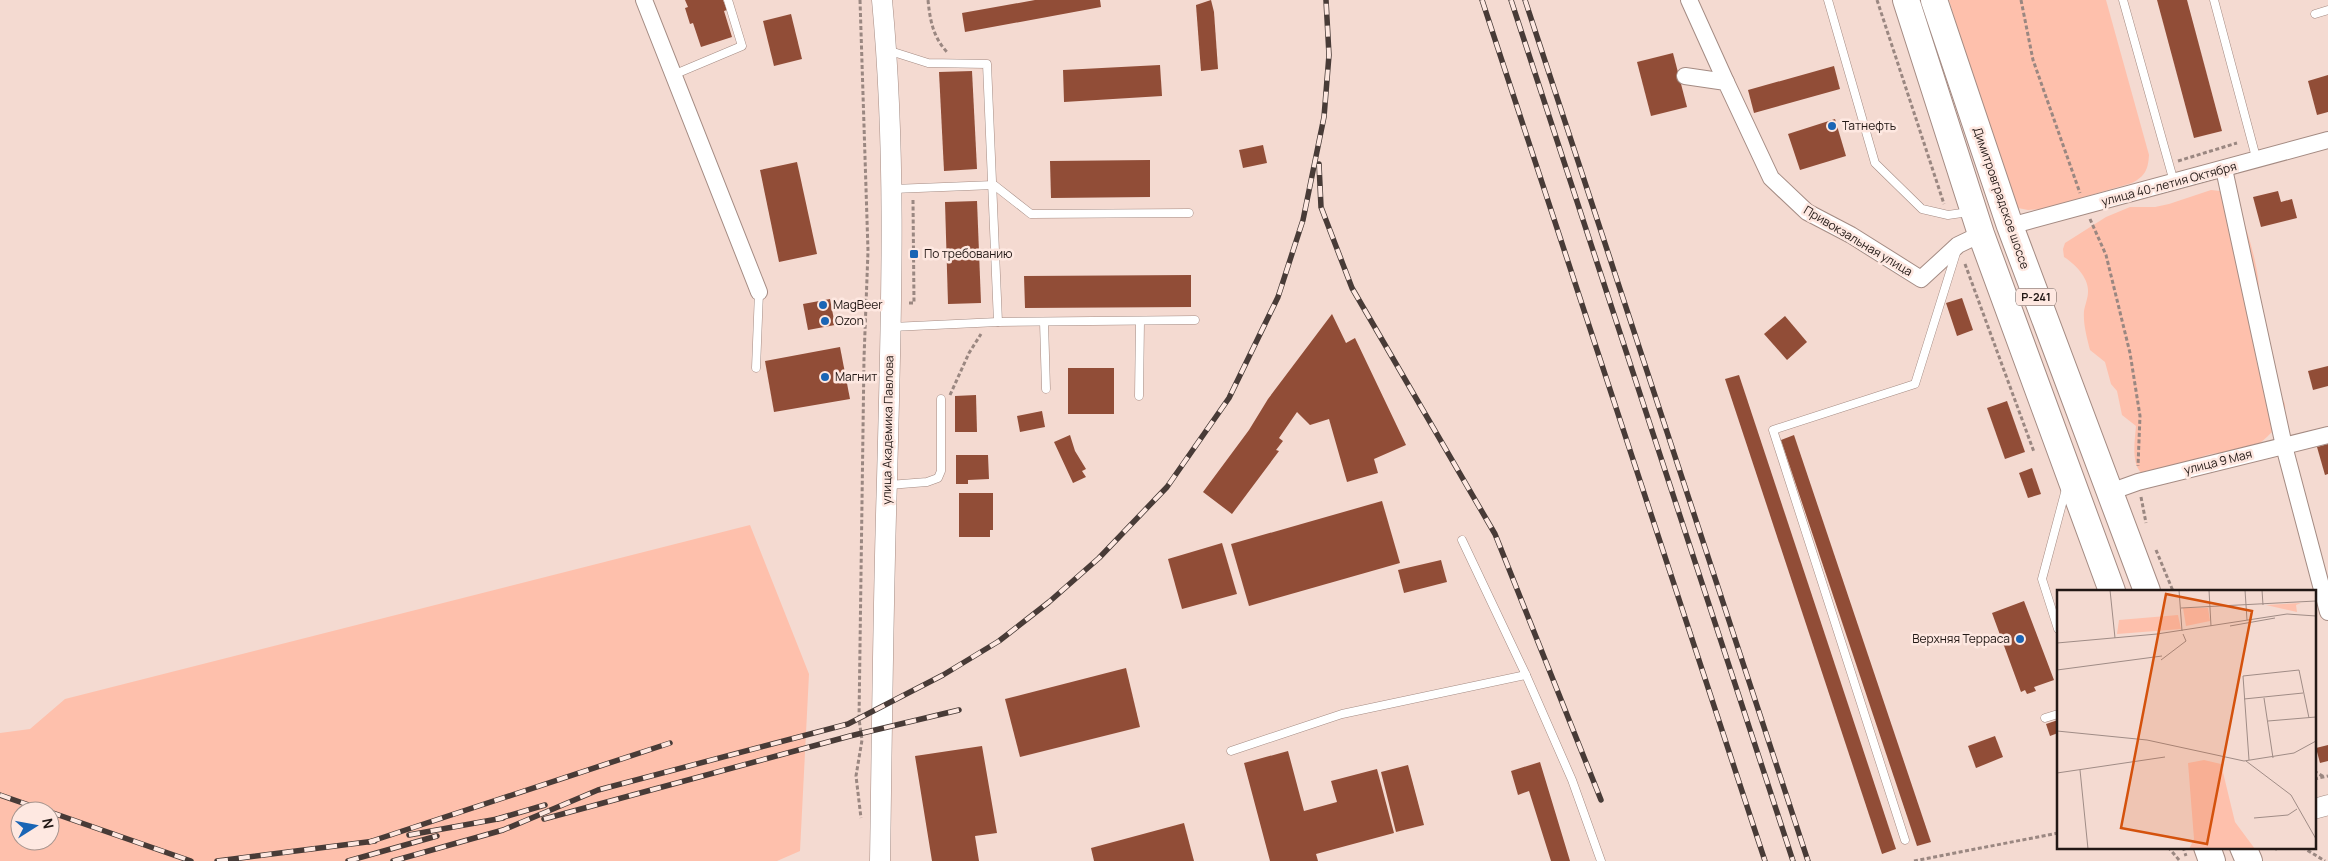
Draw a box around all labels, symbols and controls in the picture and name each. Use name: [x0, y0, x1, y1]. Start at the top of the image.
place label: Татнефть: [1842, 117, 1896, 134]
marker: Татнефть: [1826, 120, 1838, 132]
street label: Димитровградское шоссе: [1969, 124, 2034, 271]
street label: улица 40-летия Октября: [2099, 157, 2238, 210]
street label: Привокзальная улица: [1801, 201, 1916, 280]
place label: По требованию: [924, 245, 1013, 262]
marker: По требованию: [908, 248, 920, 260]
road number: Р-241: [2016, 288, 2056, 306]
place label: MagBeer: [833, 296, 883, 313]
marker: MagBeer: [817, 299, 829, 311]
place label: Ozon: [835, 312, 864, 329]
marker: Ozon: [819, 315, 831, 327]
street label: улица Академика Павлова: [878, 355, 897, 505]
place label: Магнит: [835, 368, 877, 385]
marker: Магнит: [819, 371, 831, 383]
street label: улица 9 Мая: [2182, 445, 2254, 478]
inset map: [2057, 590, 2316, 848]
place label: Верхняя Терраса: [1912, 630, 2010, 647]
marker: Верхняя Терраса: [2014, 633, 2026, 645]
north arrow: [10, 801, 60, 851]
text: N: [38, 817, 59, 830]

